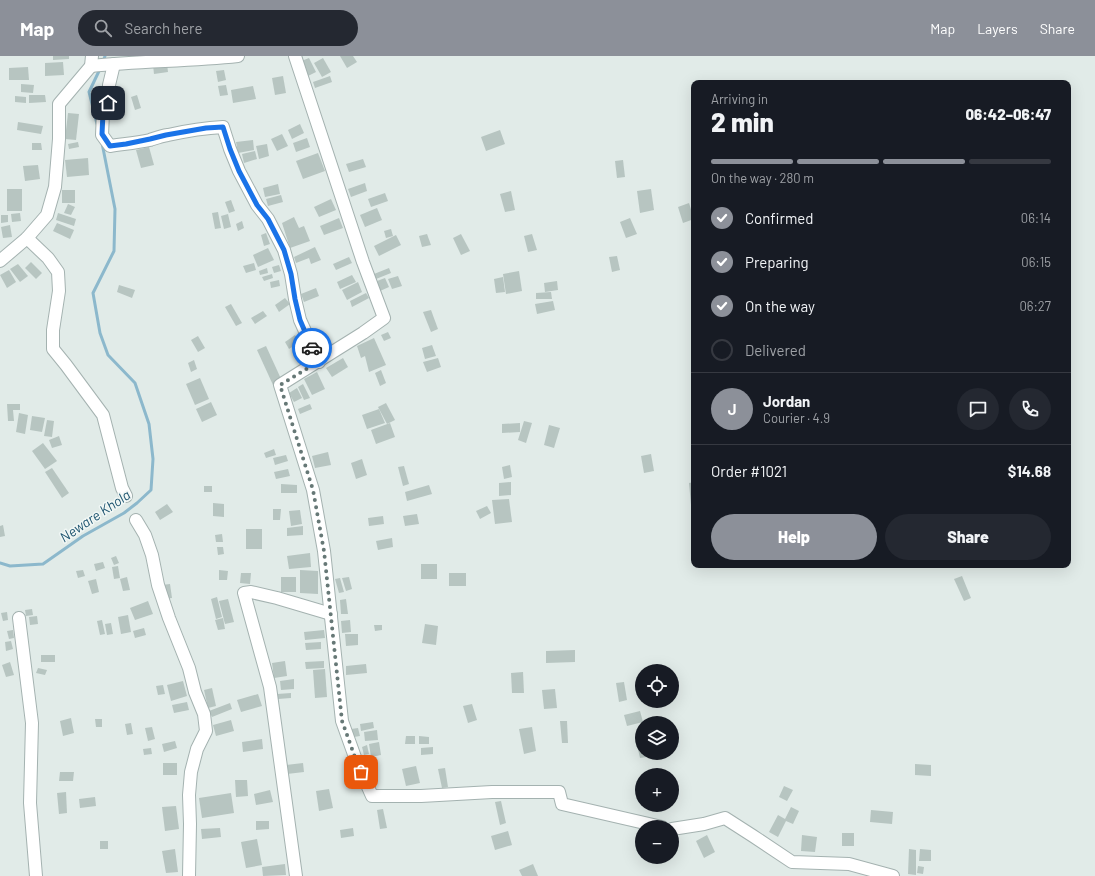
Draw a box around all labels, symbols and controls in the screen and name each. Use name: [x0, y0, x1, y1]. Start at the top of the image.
search box: [78, 10, 358, 46]
text: Map: [20, 17, 54, 40]
icon: search: [92, 17, 114, 39]
text: Search here: [124, 19, 202, 37]
text: Map: [930, 20, 955, 37]
text: Layers: [977, 20, 1018, 37]
text: Share: [1040, 20, 1075, 37]
pin: [91, 86, 125, 120]
text: Arriving in: [711, 91, 768, 107]
icon: home: [97, 92, 119, 114]
text: 06:42–06:47: [966, 105, 1051, 123]
text: 2 min: [711, 106, 774, 137]
text: On the way · 280 m: [711, 170, 814, 186]
icon: check: [711, 207, 733, 229]
text: Confirmed: [745, 209, 813, 227]
text: 06:14: [1021, 210, 1051, 226]
icon: check: [711, 251, 733, 273]
text: Preparing: [745, 253, 809, 271]
text: 06:15: [1021, 254, 1051, 270]
icon: check: [711, 295, 733, 317]
text: On the way: [745, 297, 815, 315]
text: 06:27: [1019, 298, 1051, 314]
courier: [292, 328, 332, 368]
icon: car: [301, 337, 323, 359]
text: Delivered: [745, 341, 806, 359]
button: chat: [957, 388, 999, 430]
button: phone: [1009, 388, 1051, 430]
text: Jordan: [763, 392, 810, 410]
text: J: [728, 400, 736, 418]
text: Courier · 4.9: [763, 410, 830, 426]
text: Order #1021: [711, 462, 787, 480]
text: $14.68: [1008, 462, 1051, 480]
water label: Neware Khola: [56, 486, 133, 545]
button: Help: [711, 514, 877, 560]
button: Share: [885, 514, 1051, 560]
map controls: [635, 664, 679, 864]
button: locate: [635, 664, 679, 708]
button: layers: [635, 716, 679, 760]
pin: [344, 755, 378, 789]
icon: bag: [350, 761, 372, 783]
button: +: [635, 768, 679, 812]
button: −: [635, 820, 679, 864]

